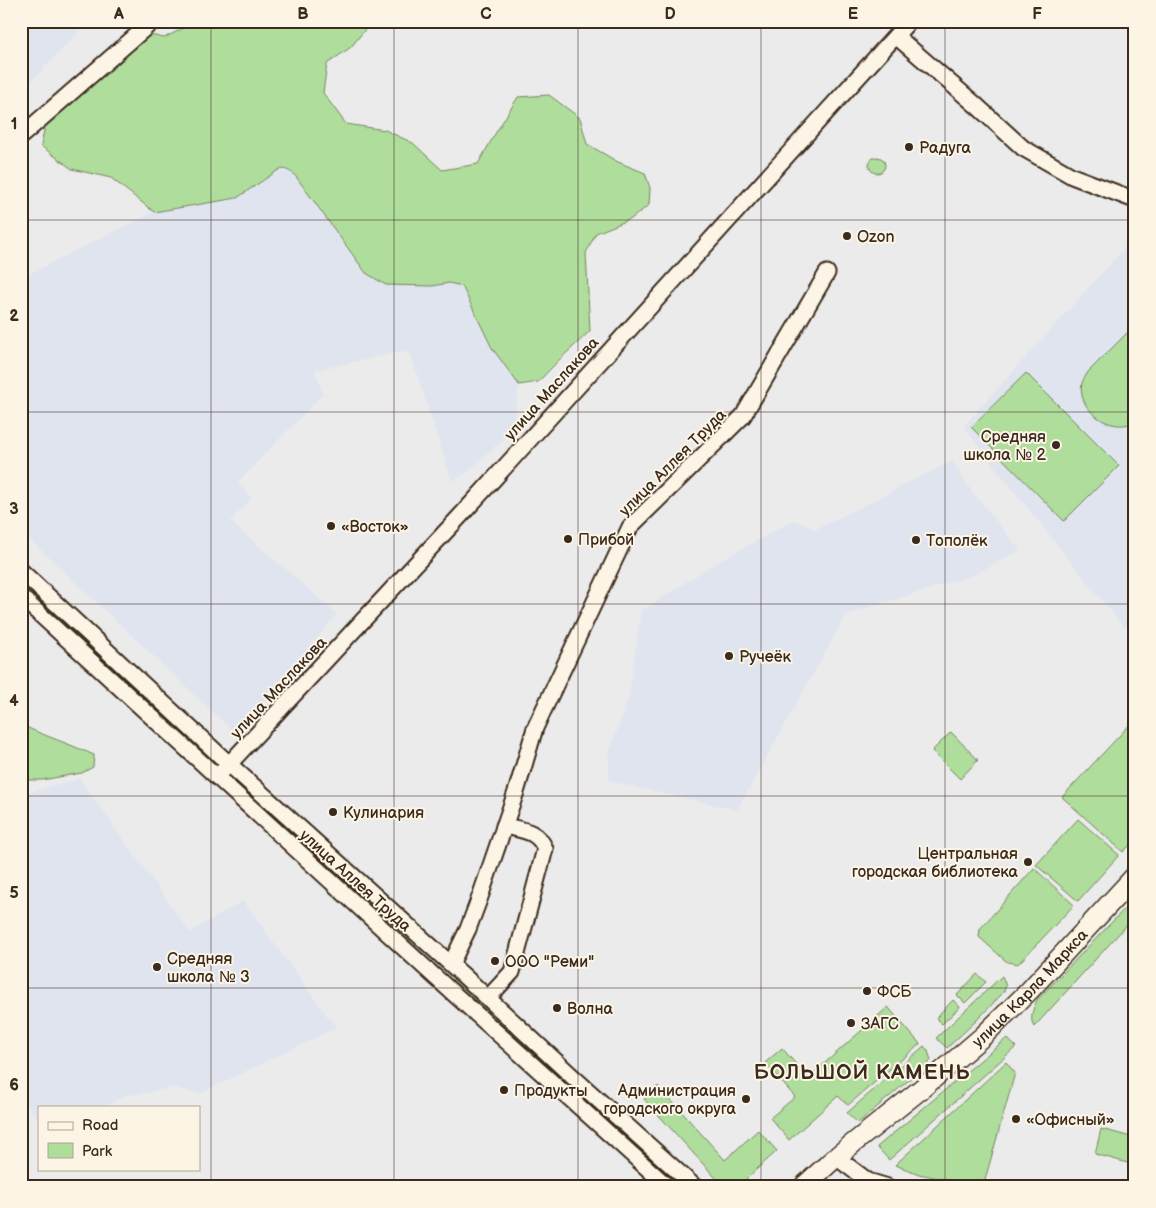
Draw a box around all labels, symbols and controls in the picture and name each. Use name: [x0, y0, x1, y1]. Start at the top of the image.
text: A: [113, 5, 124, 24]
text: B: [297, 5, 309, 24]
text: C: [480, 5, 492, 24]
text: D: [664, 5, 676, 24]
text: E: [848, 5, 858, 24]
text: F: [1032, 5, 1042, 24]
text: 1: [11, 115, 17, 134]
place label: Радуга: [919, 139, 972, 158]
marker: Радуга: [903, 141, 915, 153]
place label: Ozon: [857, 228, 895, 247]
marker: Ozon: [841, 230, 853, 242]
text: 2: [9, 307, 19, 326]
street label: улица Маслакова: [501, 333, 604, 445]
street label: улица Аллея Труда: [616, 405, 731, 521]
place label: Средняя школа № 2: [963, 428, 1047, 465]
marker: Средняя школа № 2: [1050, 439, 1062, 451]
text: 3: [9, 500, 19, 519]
place label: «Восток»: [341, 518, 409, 537]
marker: «Восток»: [325, 520, 337, 532]
place label: Прибой: [578, 531, 634, 550]
place label: Тополёк: [926, 532, 988, 551]
marker: Прибой: [562, 533, 574, 545]
marker: Тополёк: [910, 534, 922, 546]
street label: улица Маслакова: [227, 633, 332, 743]
place label: Ручеёк: [739, 648, 791, 667]
marker: Ручеёк: [723, 650, 735, 662]
text: 4: [9, 692, 19, 711]
place label: Кулинария: [343, 804, 424, 823]
marker: Кулинария: [327, 806, 339, 818]
street label: улица Аллея Труда: [295, 826, 415, 937]
place label: Центральная городская библиотека: [852, 845, 1019, 882]
marker: Центральная городская библиотека: [1022, 856, 1034, 868]
text: 5: [9, 884, 19, 903]
street label: улица Карла Маркса: [969, 925, 1093, 1052]
place label: Средняя школа № 3: [167, 950, 250, 987]
place label: ООО "Реми": [505, 953, 594, 972]
marker: ООО "Реми": [489, 955, 501, 967]
marker: Средняя школа № 3: [151, 961, 163, 973]
place label: ФСБ: [877, 983, 912, 1002]
marker: ФСБ: [861, 985, 873, 997]
place label: Волна: [567, 1000, 613, 1019]
marker: Волна: [551, 1002, 563, 1014]
place label: ЗАГС: [861, 1015, 899, 1034]
marker: ЗАГС: [845, 1017, 857, 1029]
district label: БОЛЬШОЙ КАМЕНЬ: [754, 1059, 970, 1085]
text: 6: [9, 1076, 19, 1095]
place label: Продукты: [514, 1082, 587, 1101]
place label: Администрация городского округа: [604, 1082, 737, 1119]
marker: Продукты: [498, 1084, 510, 1096]
marker: Администрация городского округа: [740, 1093, 752, 1105]
legend: [38, 1106, 200, 1170]
place label: «Офисный»: [1026, 1111, 1115, 1130]
marker: «Офисный»: [1010, 1113, 1022, 1125]
text: Road: [82, 1116, 118, 1135]
text: Park: [82, 1142, 113, 1161]

